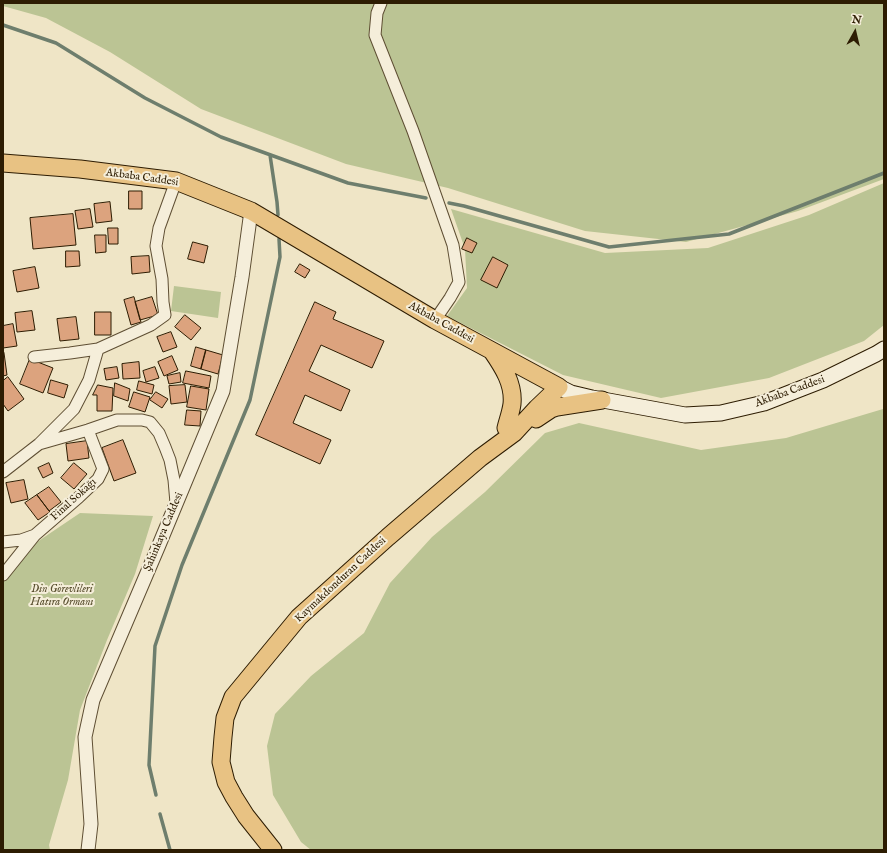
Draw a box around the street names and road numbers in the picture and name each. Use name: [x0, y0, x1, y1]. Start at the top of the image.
street label: Akbaba Caddesi: [105, 166, 179, 190]
street label: Akbaba Caddesi: [406, 299, 476, 347]
street label: Akbaba Caddesi: [753, 373, 827, 411]
street label: Final Sokağı: [48, 476, 100, 524]
street label: Şahinkaya Caddesi: [141, 491, 187, 573]
street label: Kaymakdonduran Caddesi: [293, 534, 389, 626]

